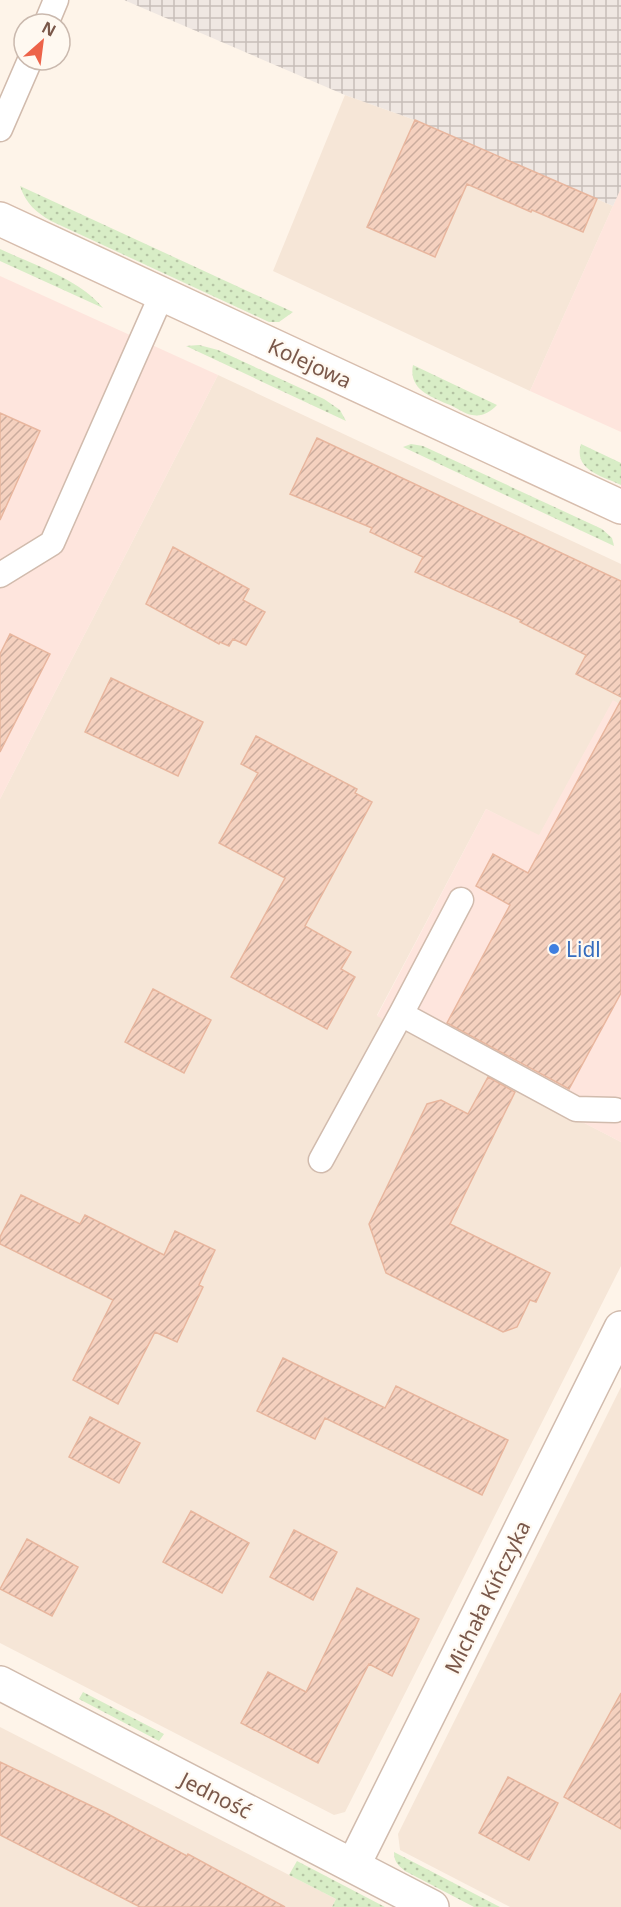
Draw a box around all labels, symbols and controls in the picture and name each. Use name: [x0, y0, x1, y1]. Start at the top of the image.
north arrow: [12, 12, 72, 72]
text: N: [38, 16, 60, 42]
street label: Kolejowa: [264, 332, 356, 394]
place label: Lidl: [566, 935, 601, 963]
marker: Lidl: [547, 942, 561, 956]
street label: Michała Kińczyka: [438, 1516, 536, 1678]
street label: Jedność: [174, 1764, 256, 1825]

